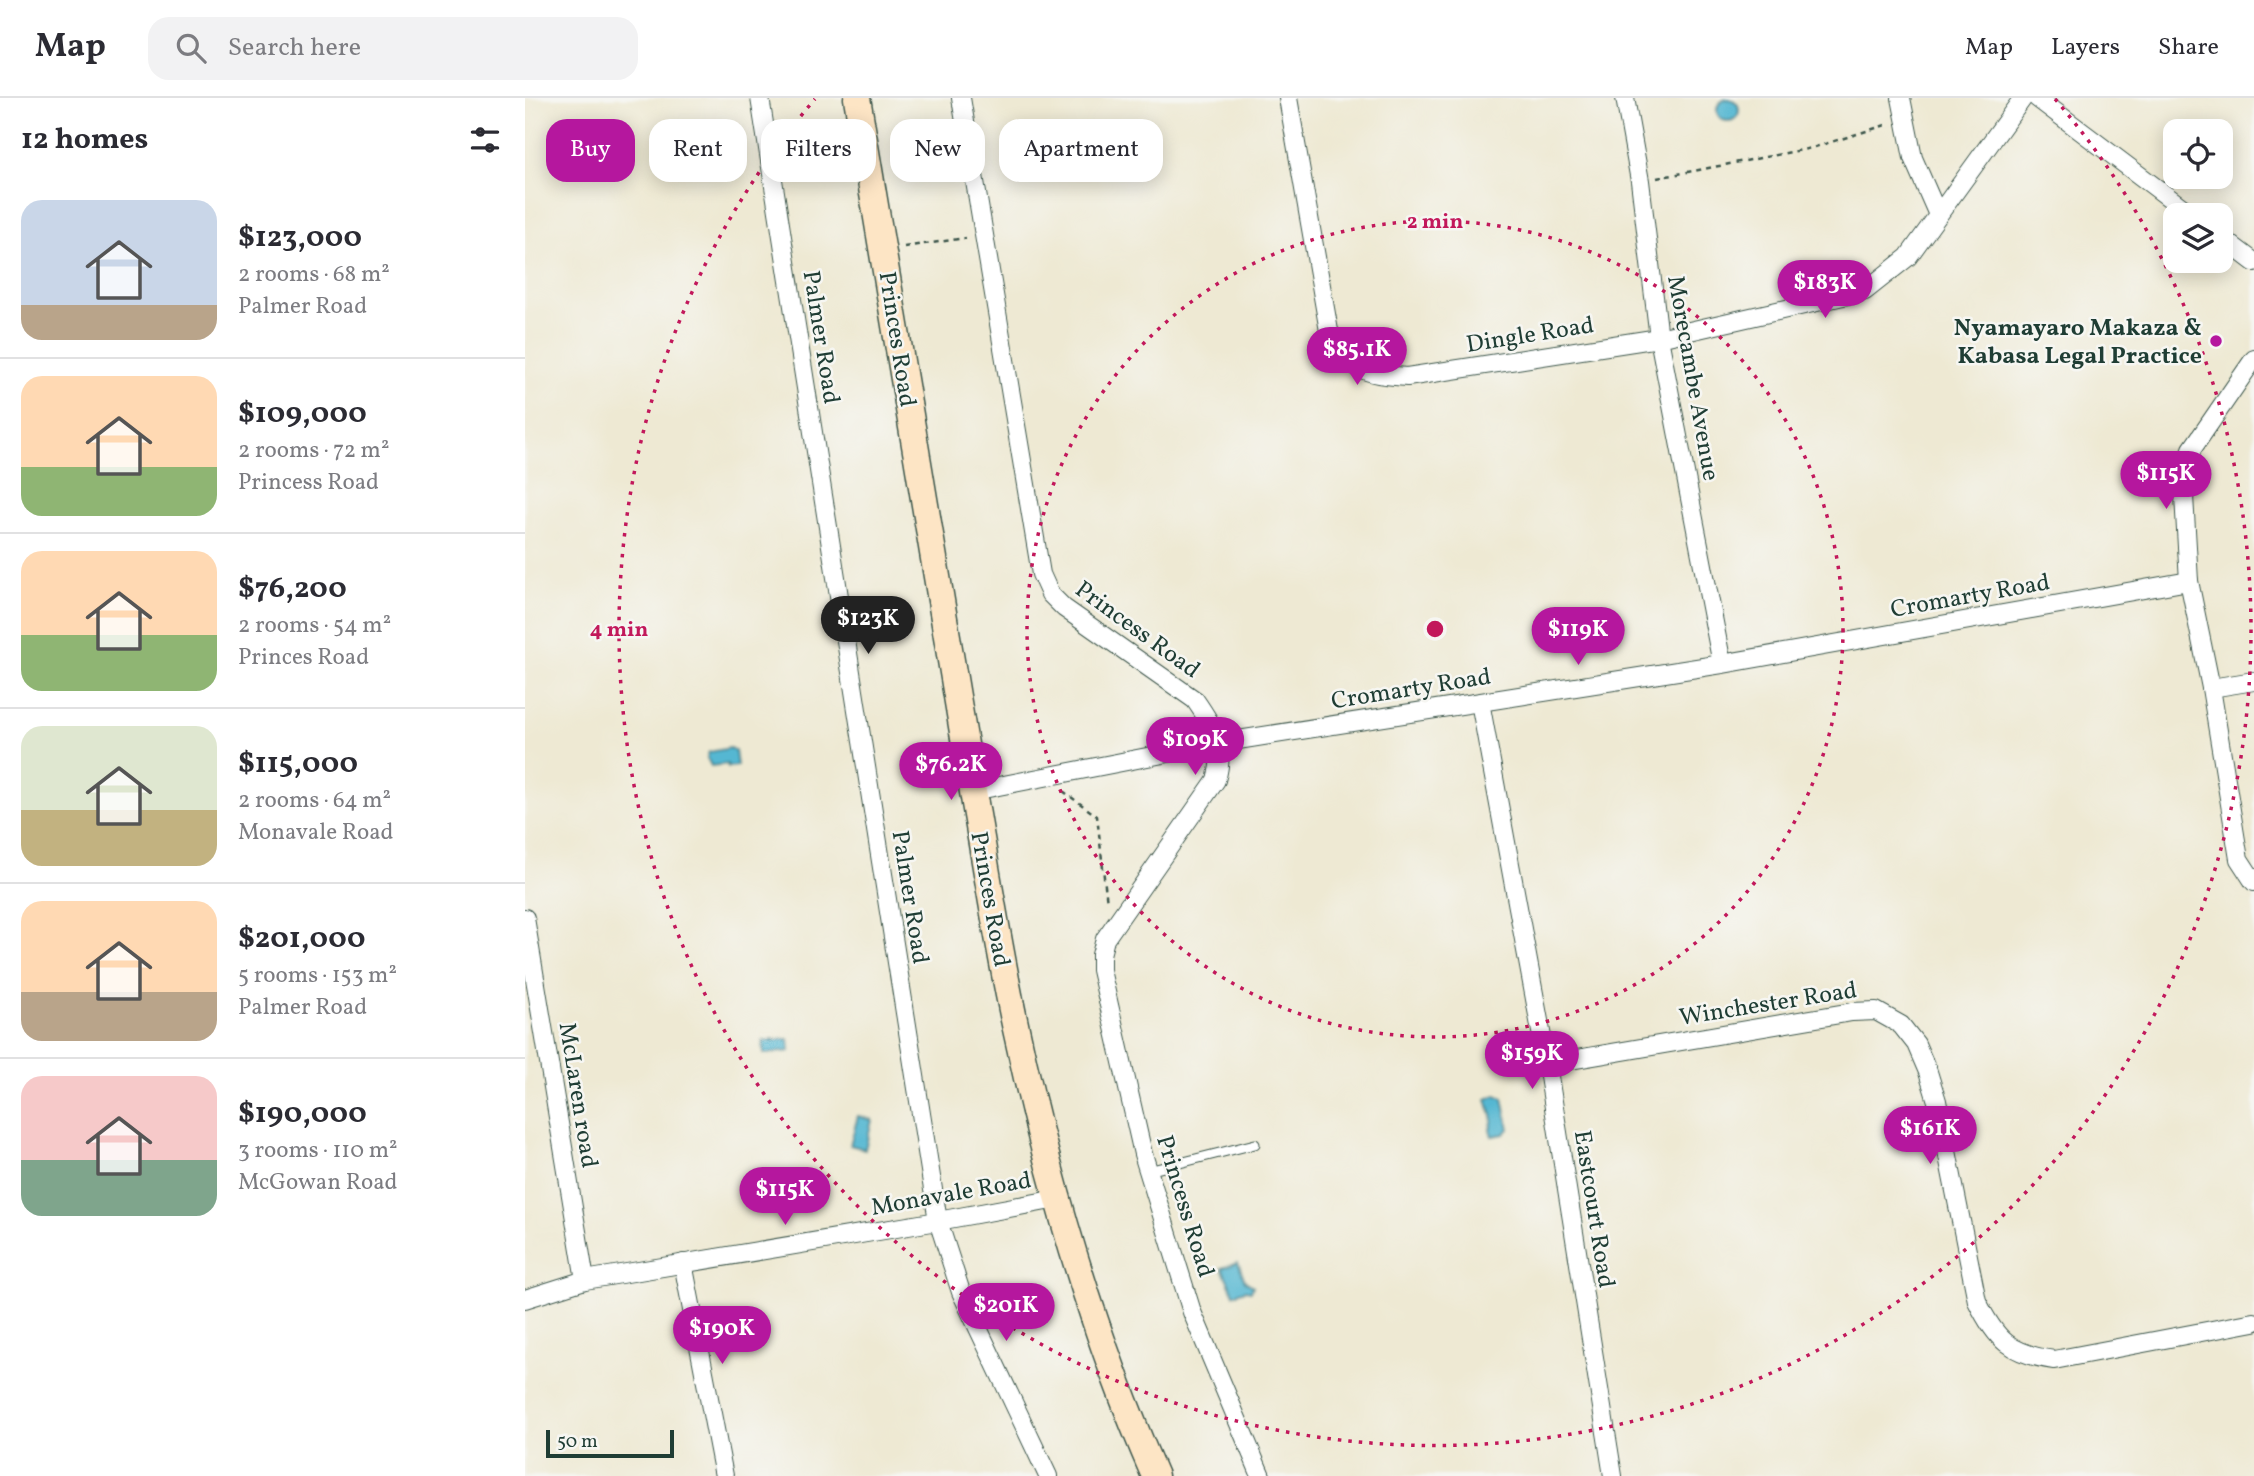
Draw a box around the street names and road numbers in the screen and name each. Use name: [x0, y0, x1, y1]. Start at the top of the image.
street label: Palmer Road: [793, 268, 847, 407]
street label: Princes Road: [869, 269, 924, 410]
street label: Morecambe Avenue: [1657, 273, 1727, 484]
street label: Dingle Road: [1464, 309, 1597, 363]
street label: Cromarty Road: [1888, 566, 2053, 628]
street label: Princess Road: [1067, 574, 1206, 688]
street label: Cromarty Road: [1329, 661, 1494, 719]
street label: Palmer Road: [882, 828, 936, 967]
street label: Princes Road: [960, 829, 1018, 970]
street label: Winchester Road: [1677, 974, 1860, 1036]
street label: McLaren road: [549, 1020, 605, 1170]
street label: Eastcourt Road: [1564, 1128, 1622, 1291]
street label: Princess Road: [1146, 1131, 1222, 1282]
street label: Monavale Road: [868, 1164, 1034, 1226]

